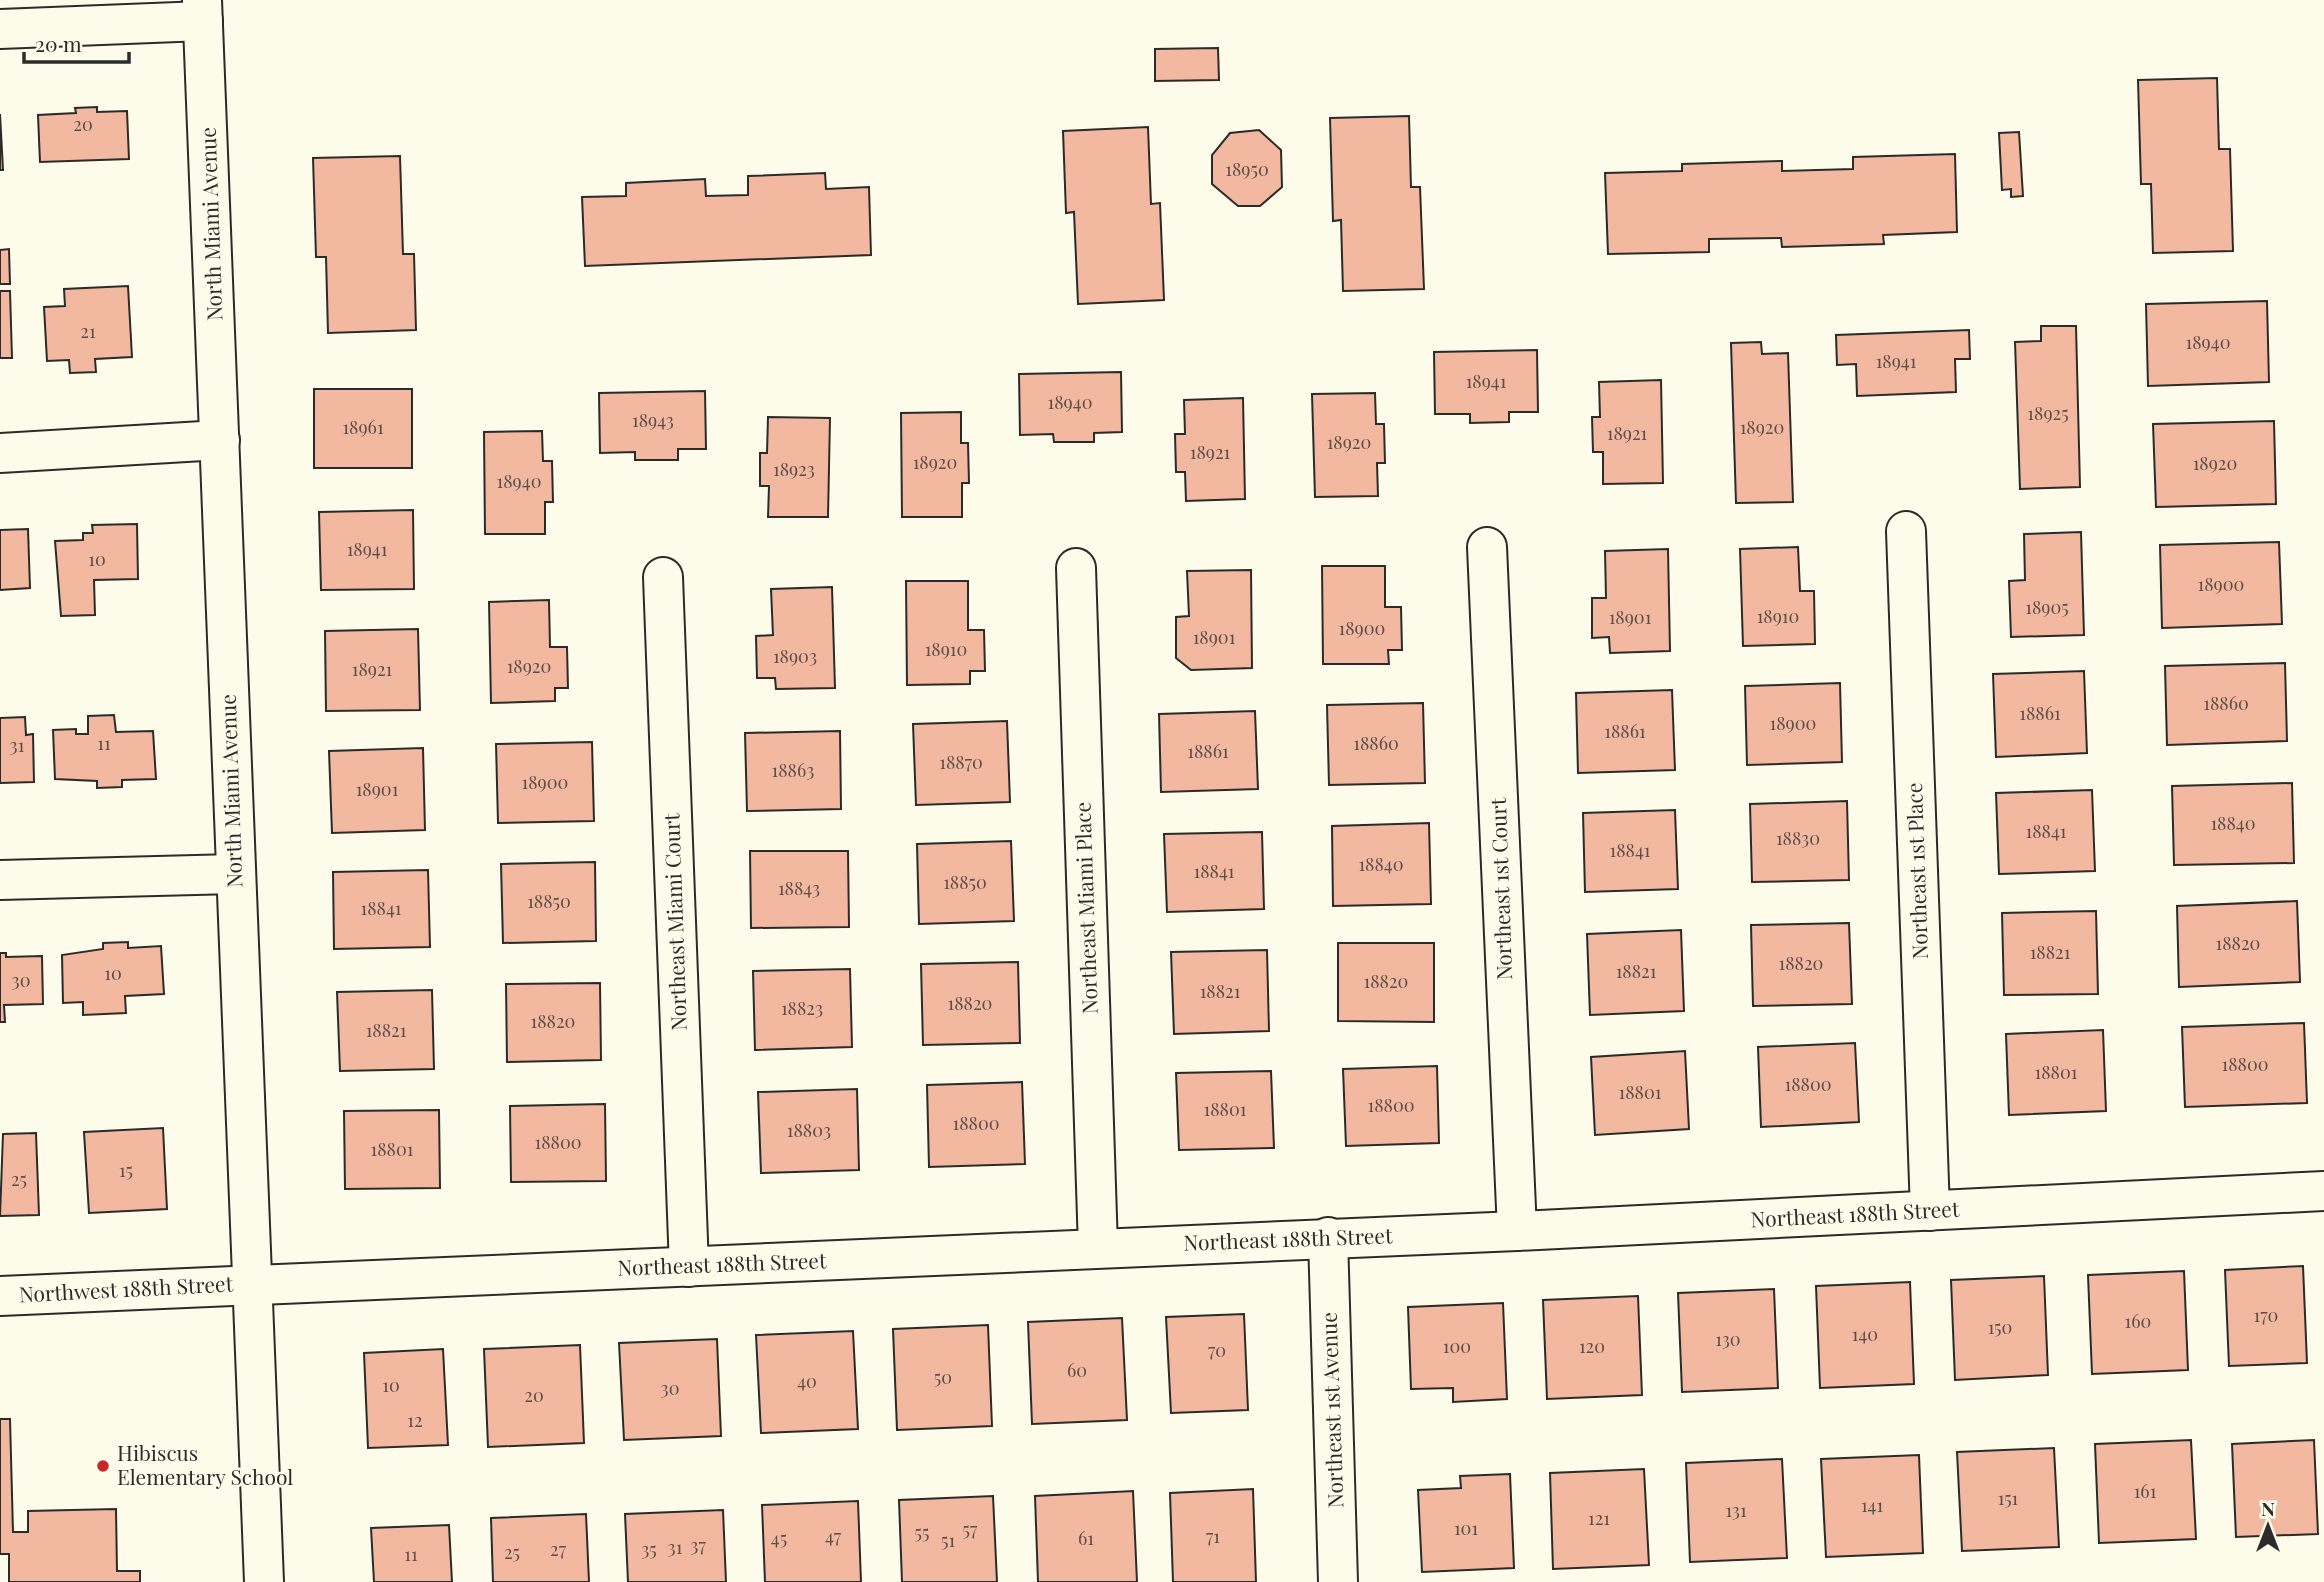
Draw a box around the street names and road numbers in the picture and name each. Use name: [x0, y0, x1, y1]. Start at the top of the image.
street label: North Miami Avenue: [193, 127, 227, 321]
street label: North Miami Avenue: [213, 694, 247, 888]
street label: Northeast 1st Place: [1899, 782, 1933, 960]
street label: Northeast 1st Court: [1483, 797, 1517, 981]
street label: Northeast Miami Place: [1067, 802, 1103, 1015]
street label: Northeast Miami Court: [656, 812, 692, 1031]
street label: Northeast 188th Street: [1750, 1194, 1960, 1232]
street label: Northeast 188th Street: [1183, 1220, 1393, 1256]
street label: Northeast 188th Street: [617, 1245, 827, 1281]
street label: Northwest 188th Street: [18, 1268, 234, 1308]
street label: Northeast 1st Avenue: [1314, 1312, 1348, 1508]

